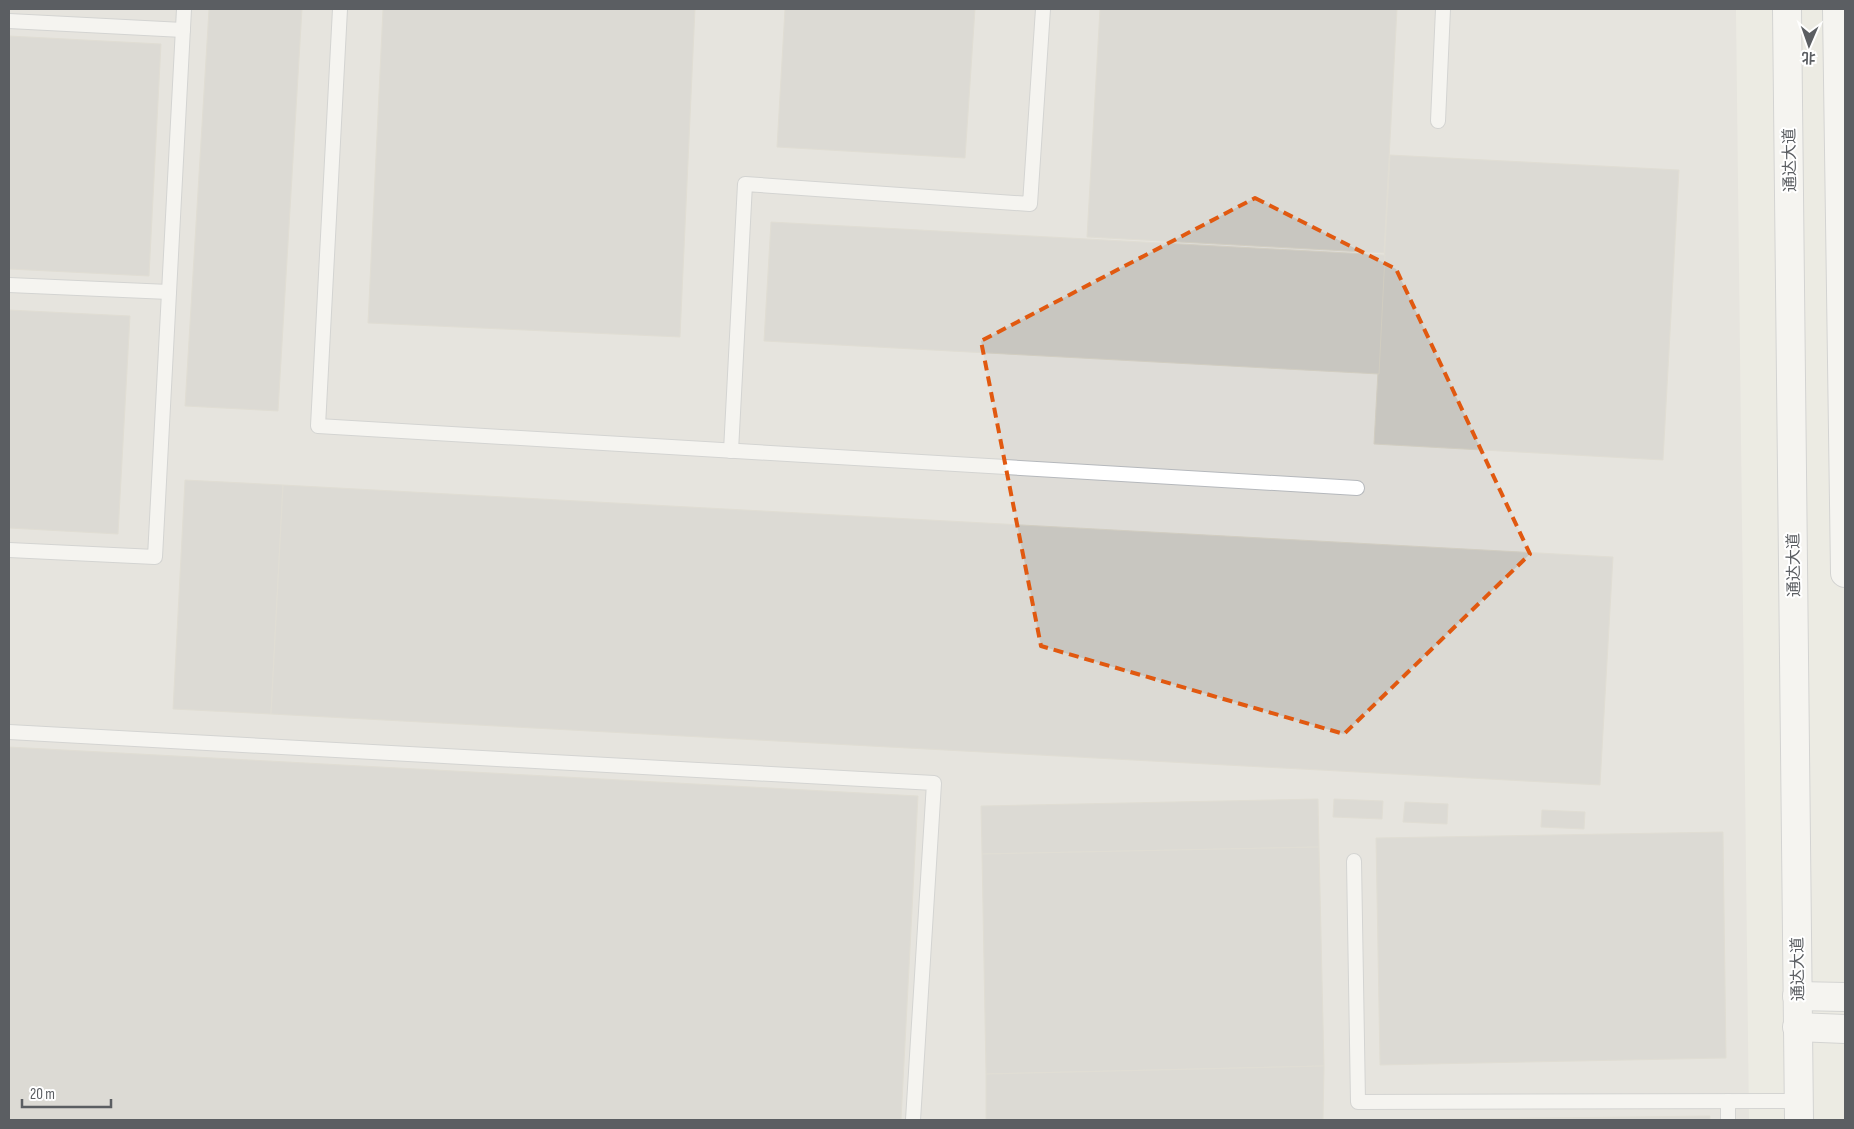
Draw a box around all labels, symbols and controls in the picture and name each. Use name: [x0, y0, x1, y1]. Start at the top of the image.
north arrow: [1784, 20, 1834, 70]
text: 北: [1801, 49, 1816, 66]
street label: 通达大道: [1780, 128, 1801, 192]
street label: 通达大道: [1784, 533, 1805, 597]
street label: 通达大道: [1788, 937, 1809, 1001]
scale bar: [22, 1076, 111, 1108]
text: 20 m: [30, 1085, 55, 1104]

